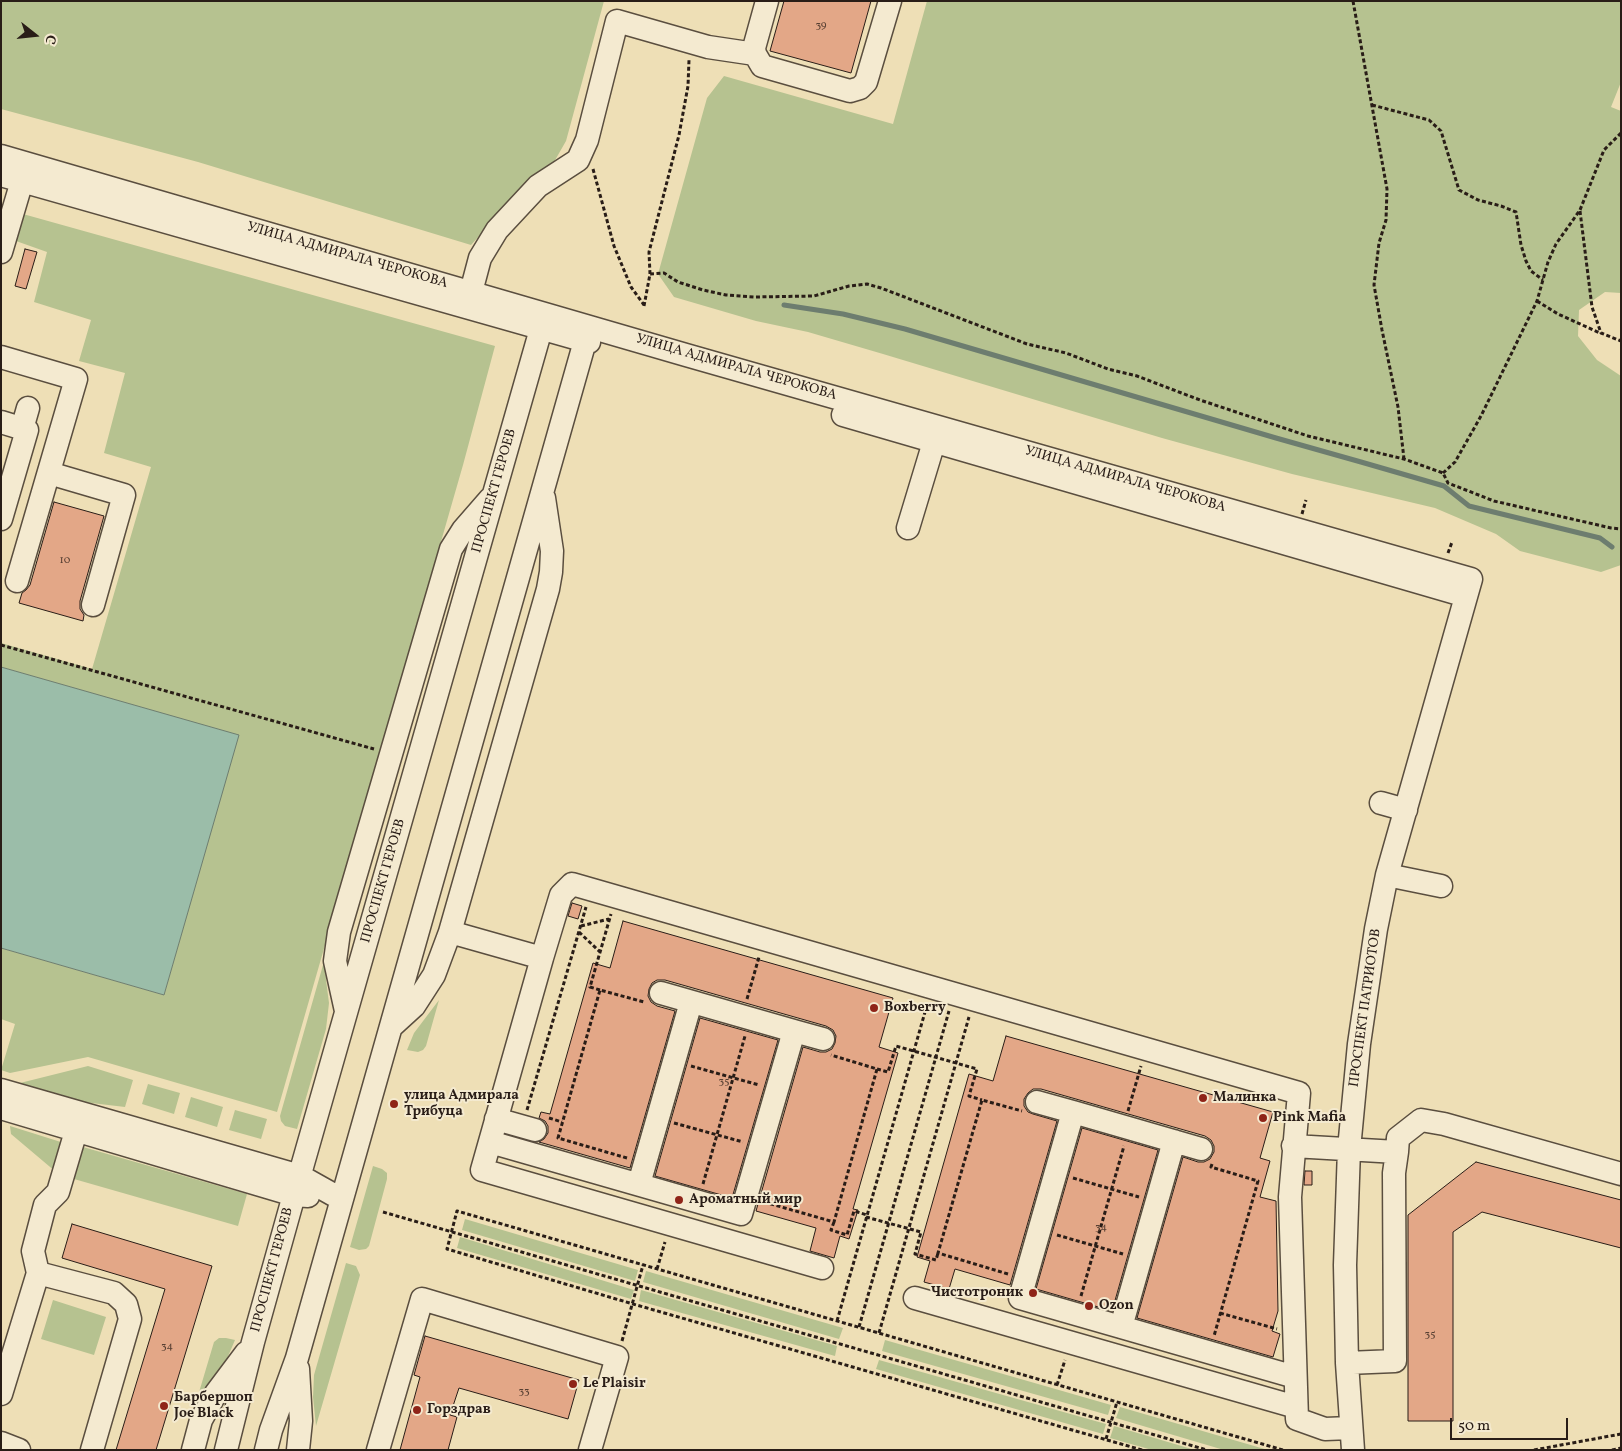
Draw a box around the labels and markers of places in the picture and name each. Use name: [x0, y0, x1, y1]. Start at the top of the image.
place label: Boxberry: [884, 1000, 946, 1016]
marker: Boxberry: [868, 1002, 880, 1014]
place label: улица Адмирала Трибуца: [404, 1088, 519, 1120]
place label: Малинка: [1213, 1090, 1277, 1106]
marker: Малинка: [1197, 1092, 1209, 1104]
marker: улица Адмирала Трибуца: [388, 1098, 400, 1110]
place label: Pink Mafia: [1273, 1110, 1346, 1126]
marker: Pink Mafia: [1257, 1112, 1269, 1124]
place label: Ароматный мир: [689, 1192, 802, 1208]
marker: Ароматный мир: [673, 1194, 685, 1206]
place label: Чистотроник: [931, 1285, 1023, 1301]
marker: Чистотроник: [1027, 1287, 1039, 1299]
place label: Ozon: [1099, 1298, 1134, 1314]
marker: Ozon: [1083, 1300, 1095, 1312]
place label: Le Plaisir: [583, 1376, 646, 1392]
marker: Le Plaisir: [567, 1378, 579, 1390]
place label: Барбершоп Joe Black: [174, 1390, 253, 1422]
marker: Барбершоп Joe Black: [158, 1400, 170, 1412]
place label: Горздрав: [427, 1402, 491, 1418]
marker: Горздрав: [411, 1404, 423, 1416]

